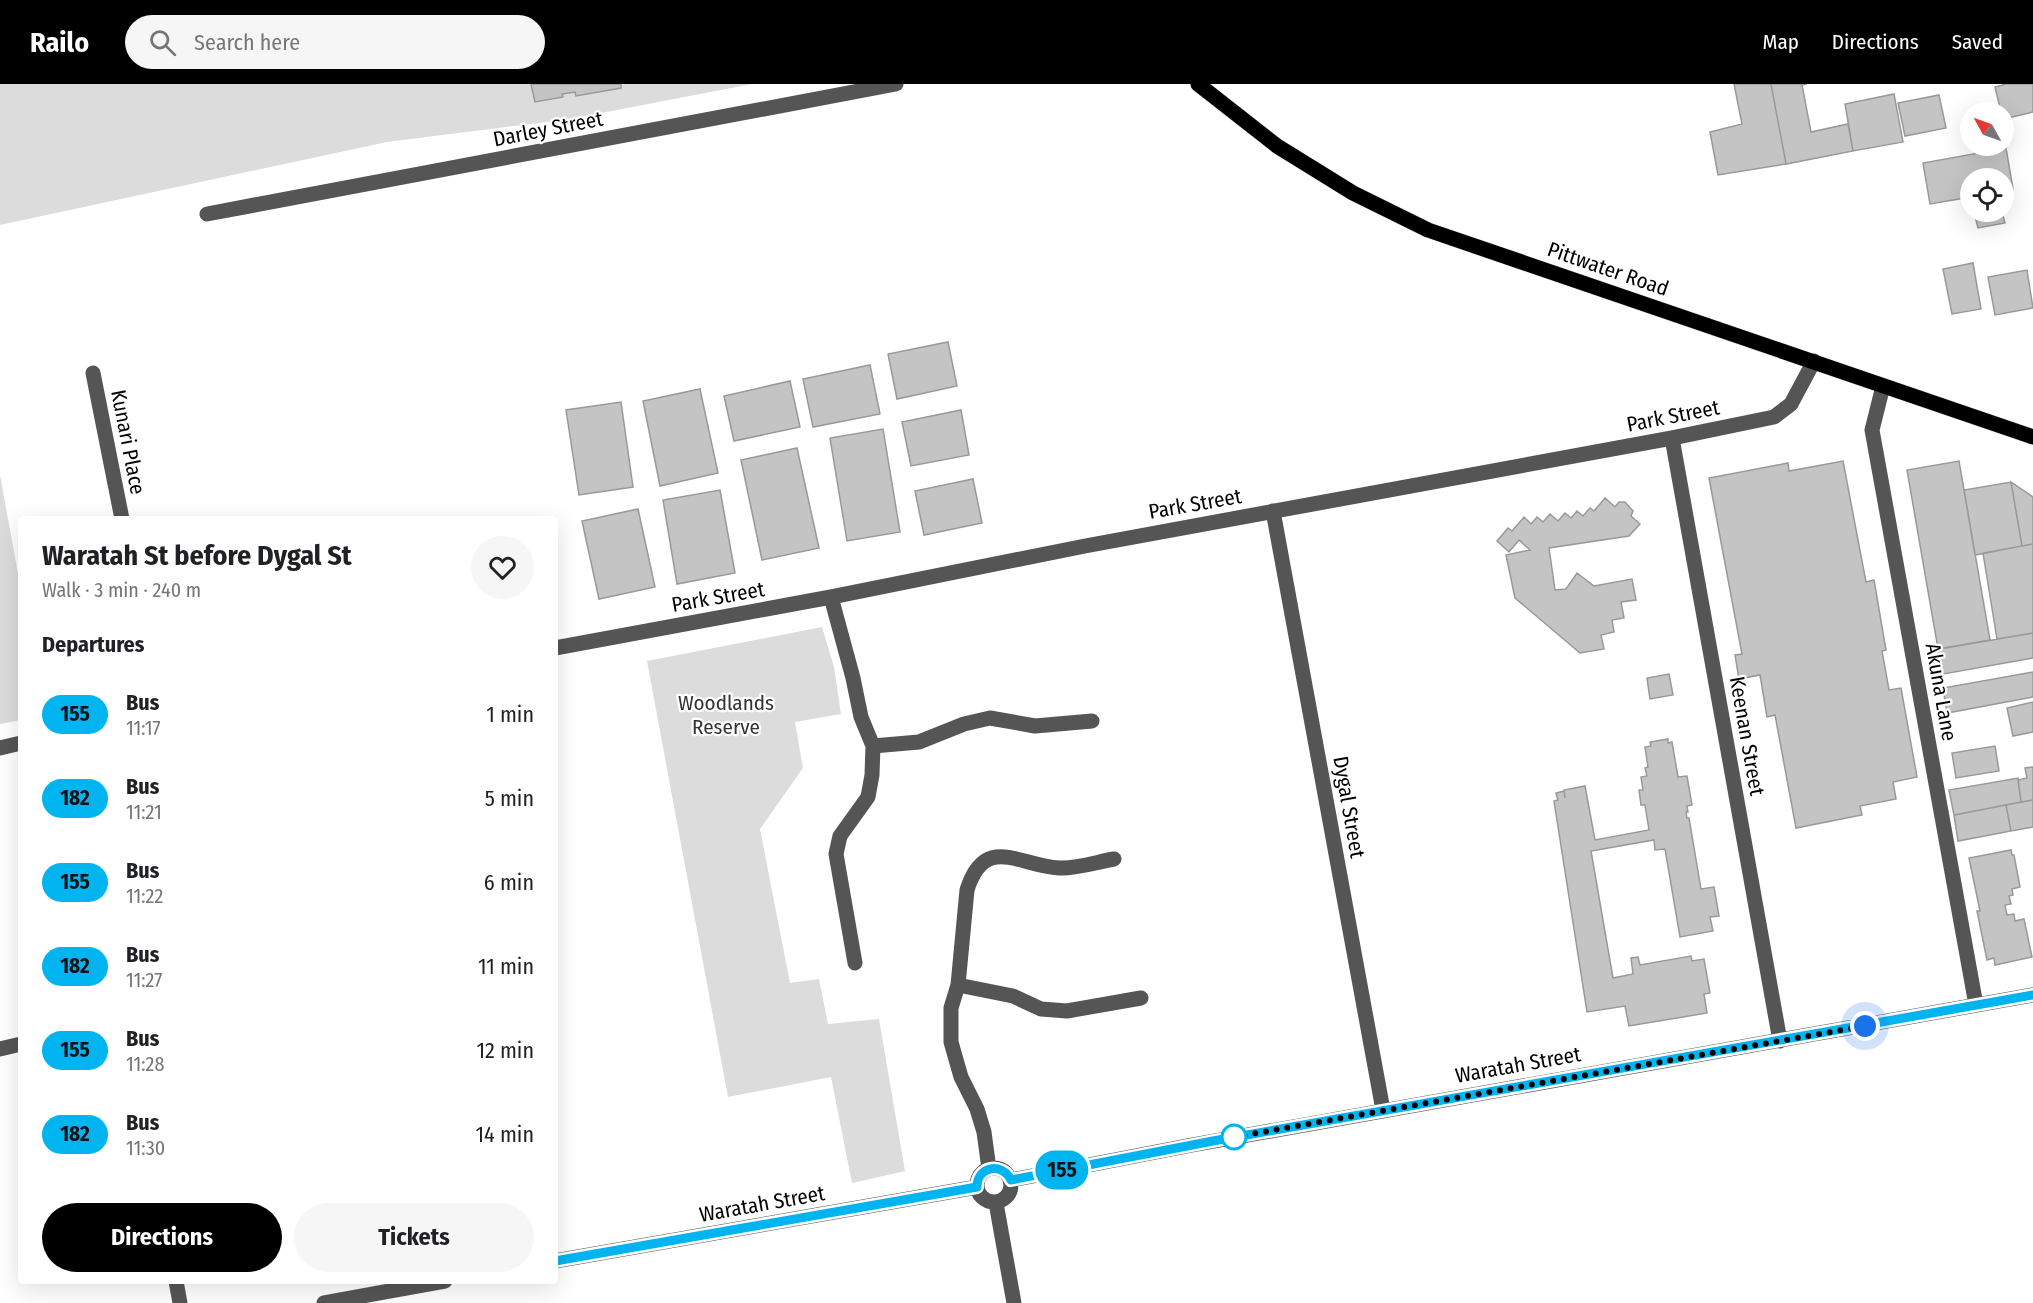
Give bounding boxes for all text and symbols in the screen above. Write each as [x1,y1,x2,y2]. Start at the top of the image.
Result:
search box [125,15,545,69]
text: Railo [30,26,89,59]
icon: search [146,26,179,59]
text: Search here [194,29,300,56]
text: Map [1762,29,1799,55]
text: Directions [1832,29,1919,55]
text: Saved [1952,29,2003,55]
north arrow [1960,102,2014,156]
map controls [1960,102,2014,222]
street label: Darley Street [491,106,605,152]
button: locate [1960,168,2014,222]
street label: Pittwater Road [1544,236,1672,302]
street label: Kunari Place [105,387,151,497]
street label: Park Street [1624,394,1722,438]
street label: Park Street [1147,483,1244,525]
button: heart [471,536,534,599]
text: Waratah St before Dygal St [42,539,352,572]
street label: Park Street [670,576,767,618]
text: Walk · 3 min · 240 m [42,578,201,602]
text: Departures [42,631,144,658]
street label: Akuna Lane [1920,641,1962,743]
street label: Keenan Street [1724,674,1770,798]
text: Bus [126,689,159,716]
park label: Woodlands Reserve [678,690,774,740]
text: 155 [60,701,90,727]
text: 1 min [486,701,534,728]
text: 11:17 [126,716,161,740]
street label: Dygal Street [1327,754,1371,860]
text: Bus [126,773,159,800]
text: 182 [60,785,90,811]
text: 5 min [485,785,534,812]
text: 11:21 [126,800,162,824]
text: Bus [126,857,159,884]
text: 155 [60,869,90,895]
text: 6 min [484,869,534,896]
text: 11:22 [126,884,163,908]
text: Bus [126,941,159,968]
text: 182 [60,953,90,979]
text: 11 min [478,953,534,980]
text: 11:27 [126,968,162,992]
your location [1850,1011,1880,1041]
text: Bus [126,1025,159,1052]
text: 155 [60,1037,90,1063]
text: 12 min [476,1037,534,1064]
street label: Waratah Street [1453,1041,1583,1089]
text: 11:28 [126,1052,164,1076]
text: Bus [126,1109,159,1136]
text: 182 [60,1121,90,1147]
text: 14 min [476,1121,534,1148]
unlabelled marker [1221,1124,1247,1150]
text: 11:30 [126,1136,165,1160]
line badge: 155 [1028,1150,1096,1190]
text: 155 [1047,1157,1077,1183]
street label: Waratah Street [697,1180,827,1228]
button: Directions [42,1203,282,1272]
button: Tickets [294,1203,534,1272]

